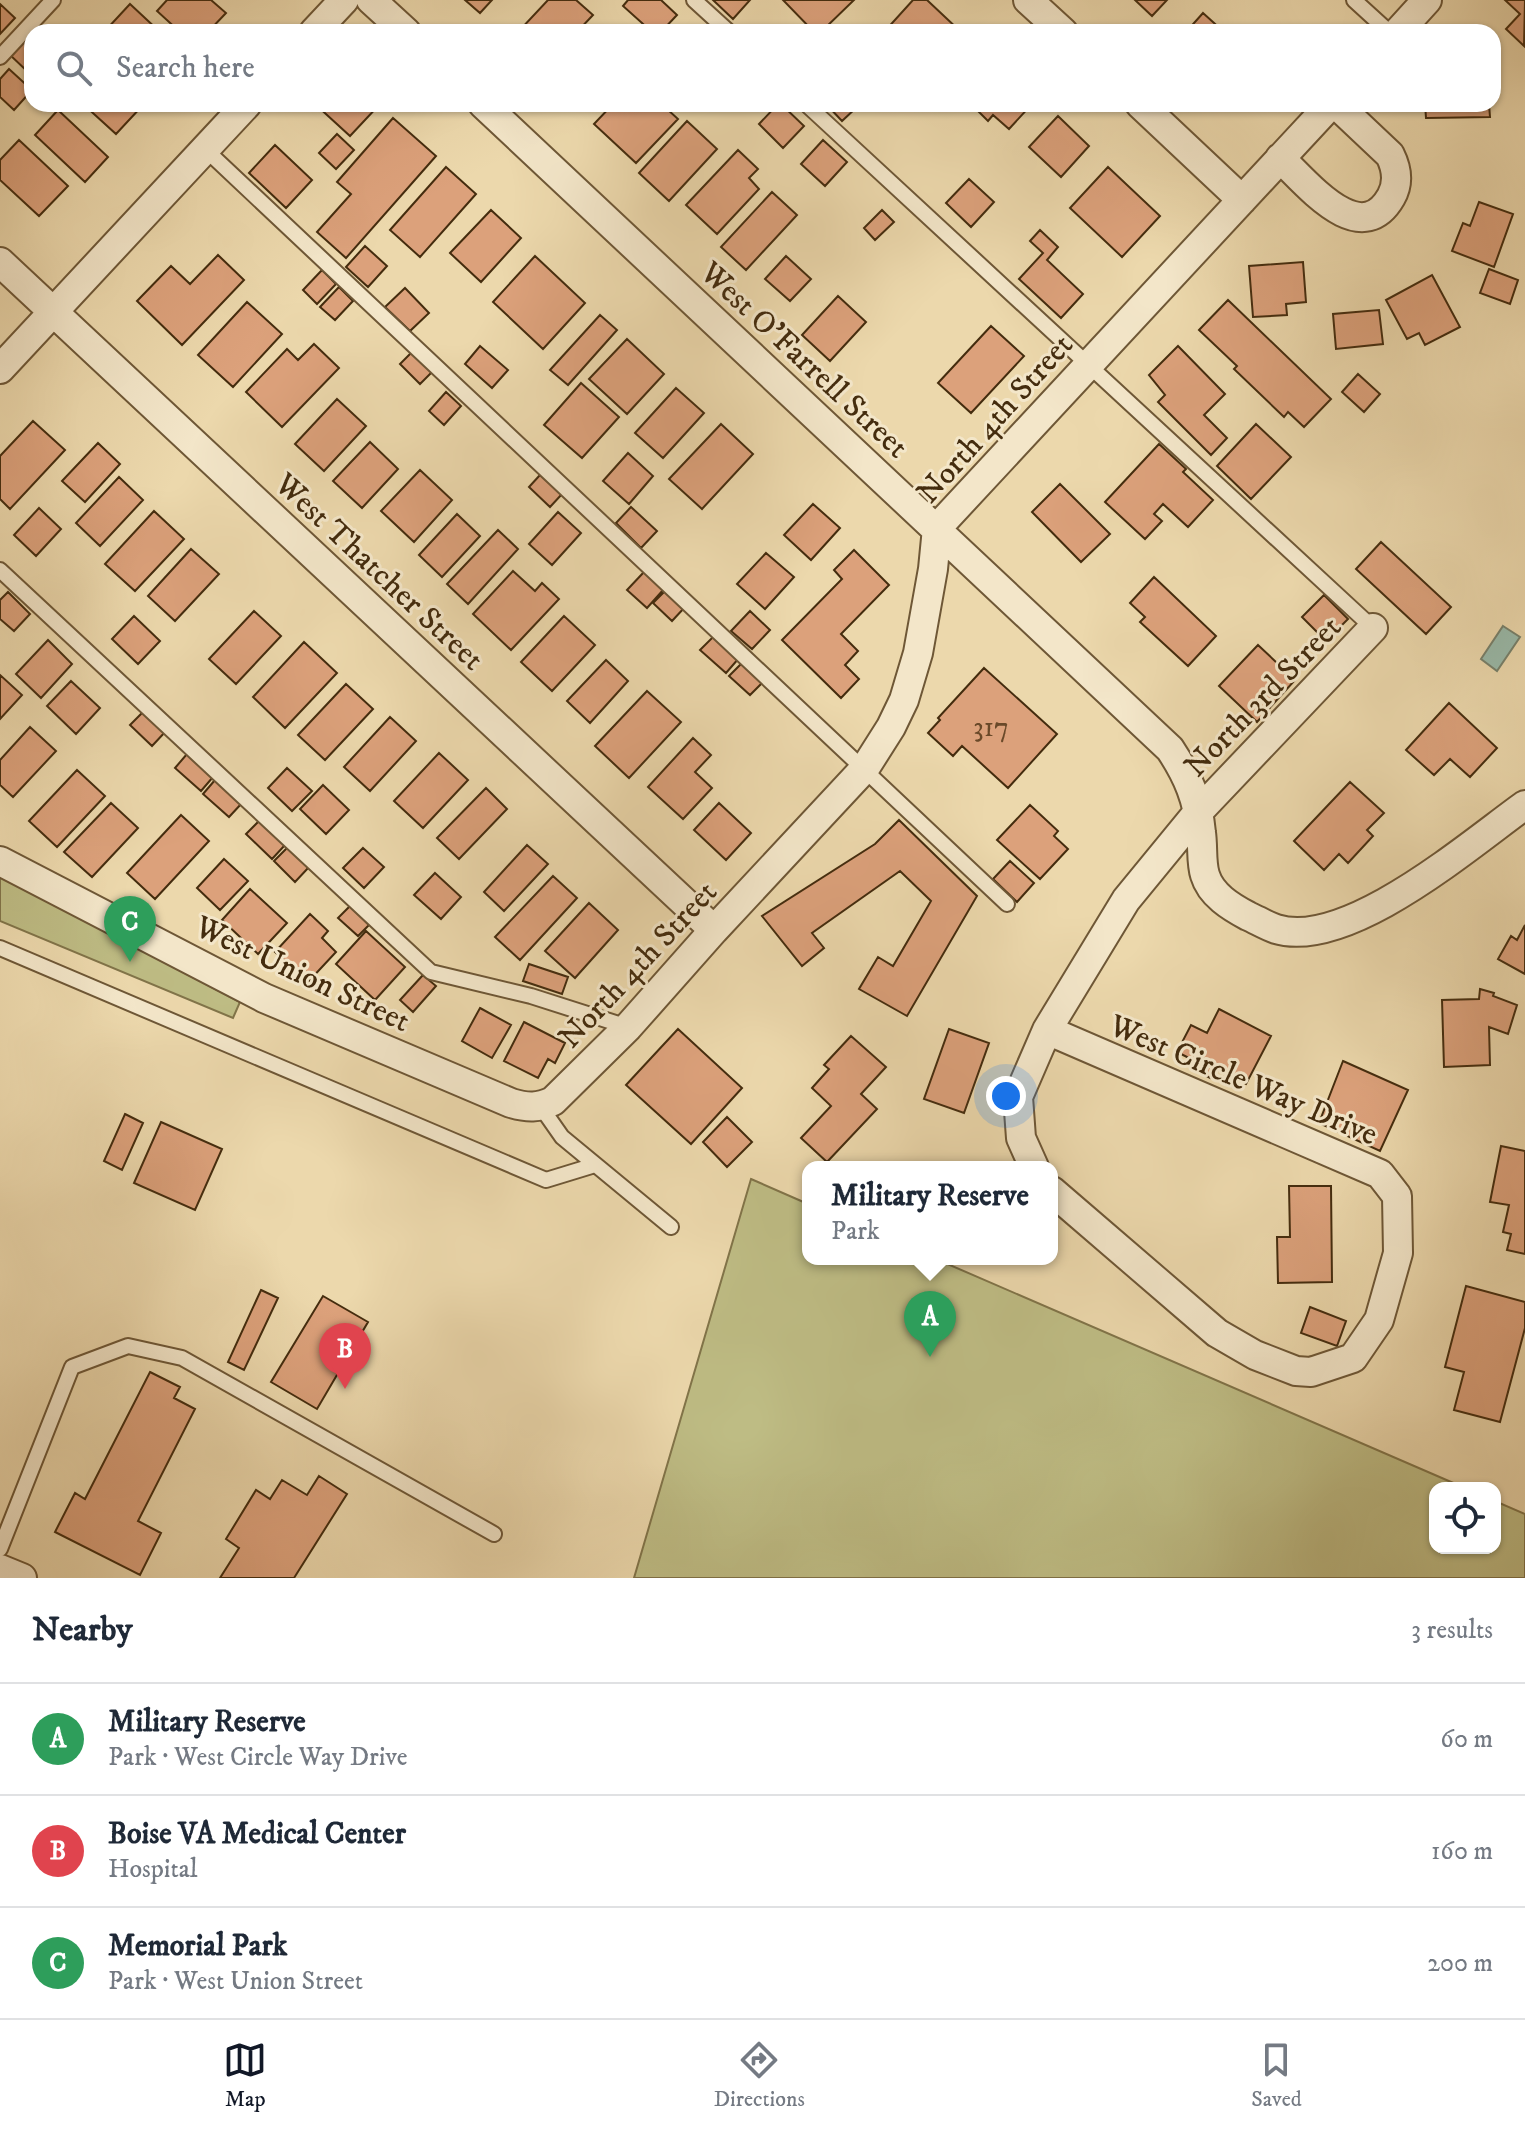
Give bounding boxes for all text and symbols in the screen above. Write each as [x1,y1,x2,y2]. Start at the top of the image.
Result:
search box [24,24,1501,112]
icon: search [52,46,96,90]
text: Search here [116,50,255,87]
street label: West O'Farrell Street [690,253,916,467]
street label: North 4th Street [909,326,1082,513]
street label: West Thatcher Street [265,464,492,680]
street label: North 3rd Street [1176,608,1350,786]
house number: 317 [973,710,1009,745]
street label: North 4th Street [551,873,726,1058]
pin: C [104,896,156,962]
street label: West Union Street [187,907,416,1042]
street label: West Circle Way Drive [1102,1006,1383,1155]
your location [986,1076,1026,1116]
popup [802,1161,1058,1265]
text: Military Reserve [831,1178,1029,1215]
text: Park [831,1215,880,1248]
pin: A [904,1291,956,1357]
pin: B [319,1323,371,1389]
map controls [1429,1482,1501,1554]
button: locate [1429,1482,1501,1554]
text: Nearby [32,1609,133,1651]
text: 3 results [1411,1614,1493,1647]
text: Military Reserve [108,1704,306,1741]
text: A [50,1723,66,1756]
text: 60 m [1440,1723,1493,1756]
text: Park · West Circle Way Drive [108,1741,408,1774]
text: Boise VA Medical Center [108,1816,406,1853]
text: B [50,1835,66,1868]
text: 160 m [1431,1835,1493,1868]
text: Hospital [108,1853,198,1886]
text: Memorial Park [108,1928,287,1965]
text: C [49,1947,67,1980]
text: 200 m [1427,1947,1493,1980]
text: Park · West Union Street [108,1965,363,1998]
tab: Map [223,2038,267,2113]
tab: Directions [714,2038,805,2113]
tab: Saved [1251,2038,1302,2113]

